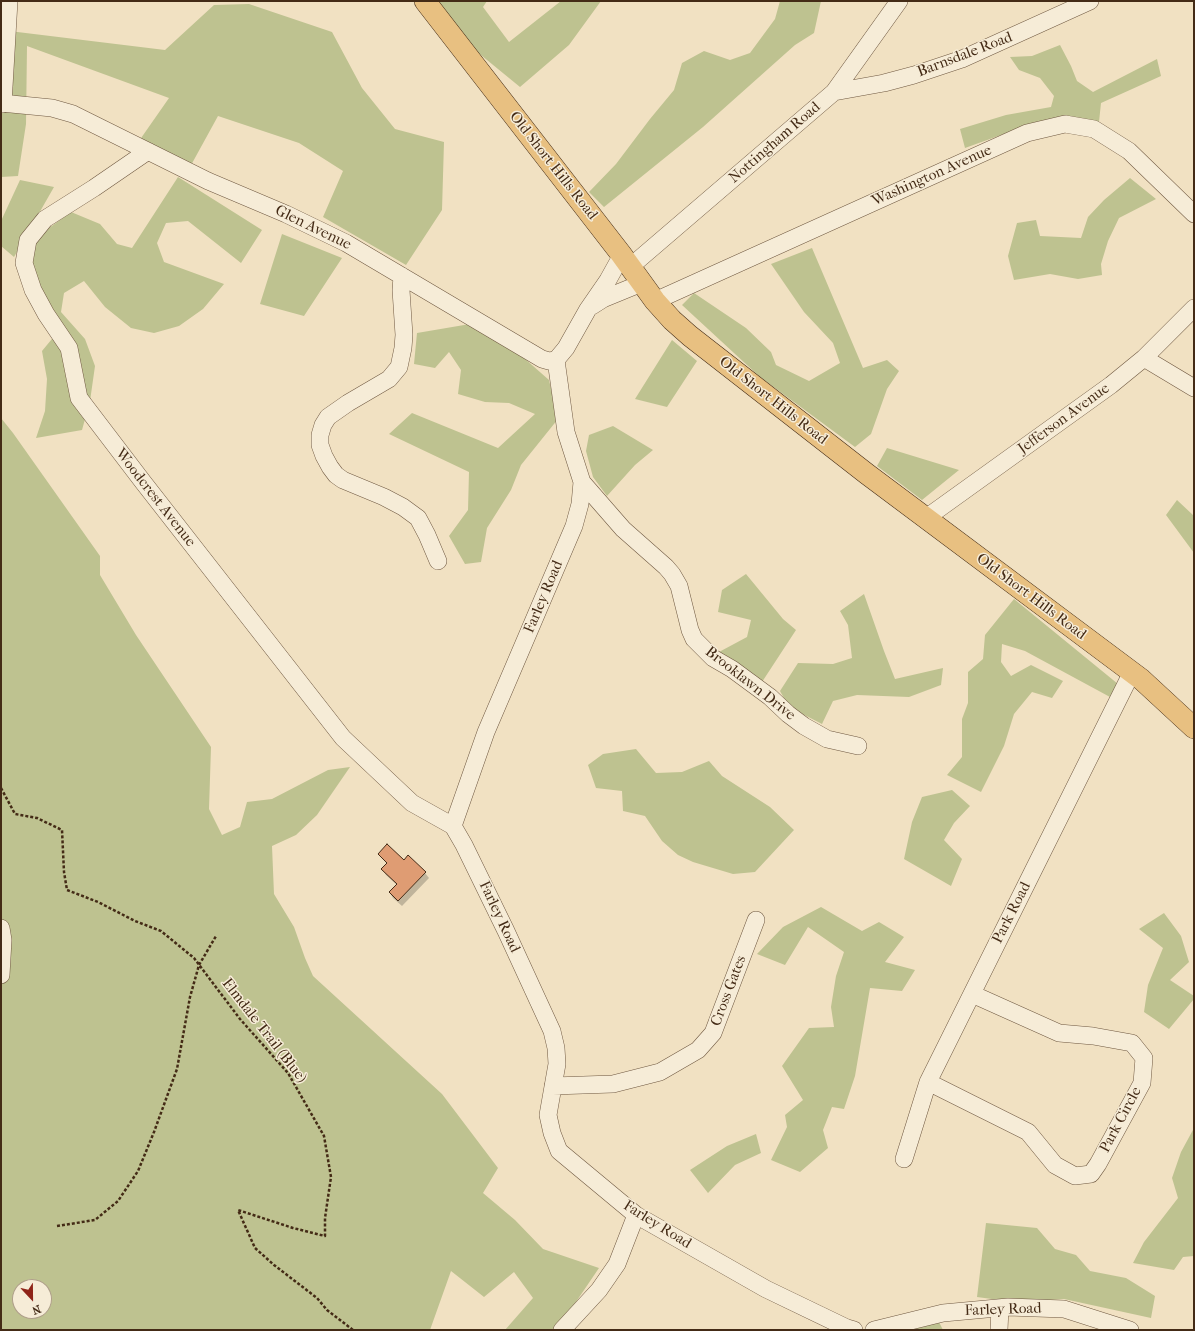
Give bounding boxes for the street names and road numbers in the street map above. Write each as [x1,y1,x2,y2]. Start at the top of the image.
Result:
street label: Barnsdale Road [915,29,1015,81]
street label: Nottingham Road [726,99,824,187]
street label: Old Short Hills Road [505,108,601,224]
street label: Washington Avenue [869,142,995,210]
street label: Glen Avenue [272,202,354,254]
street label: Old Short Hills Road [715,353,831,449]
street label: Jefferson Avenue [1015,380,1113,458]
street label: Woodcrest Avenue [111,445,199,551]
street label: Old Short Hills Road [973,550,1089,644]
street label: Farley Road [521,558,567,636]
street label: Brooklawn Drive [701,643,799,725]
street label: Farley Road [475,878,523,956]
street label: Park Road [989,879,1035,947]
street label: Cross Gates [707,953,751,1029]
street label: Elmdale Trail (Blue) [218,975,310,1087]
street label: Park Circle [1096,1084,1146,1156]
street label: Farley Road [620,1197,694,1253]
street label: Farley Road [964,1300,1042,1320]

